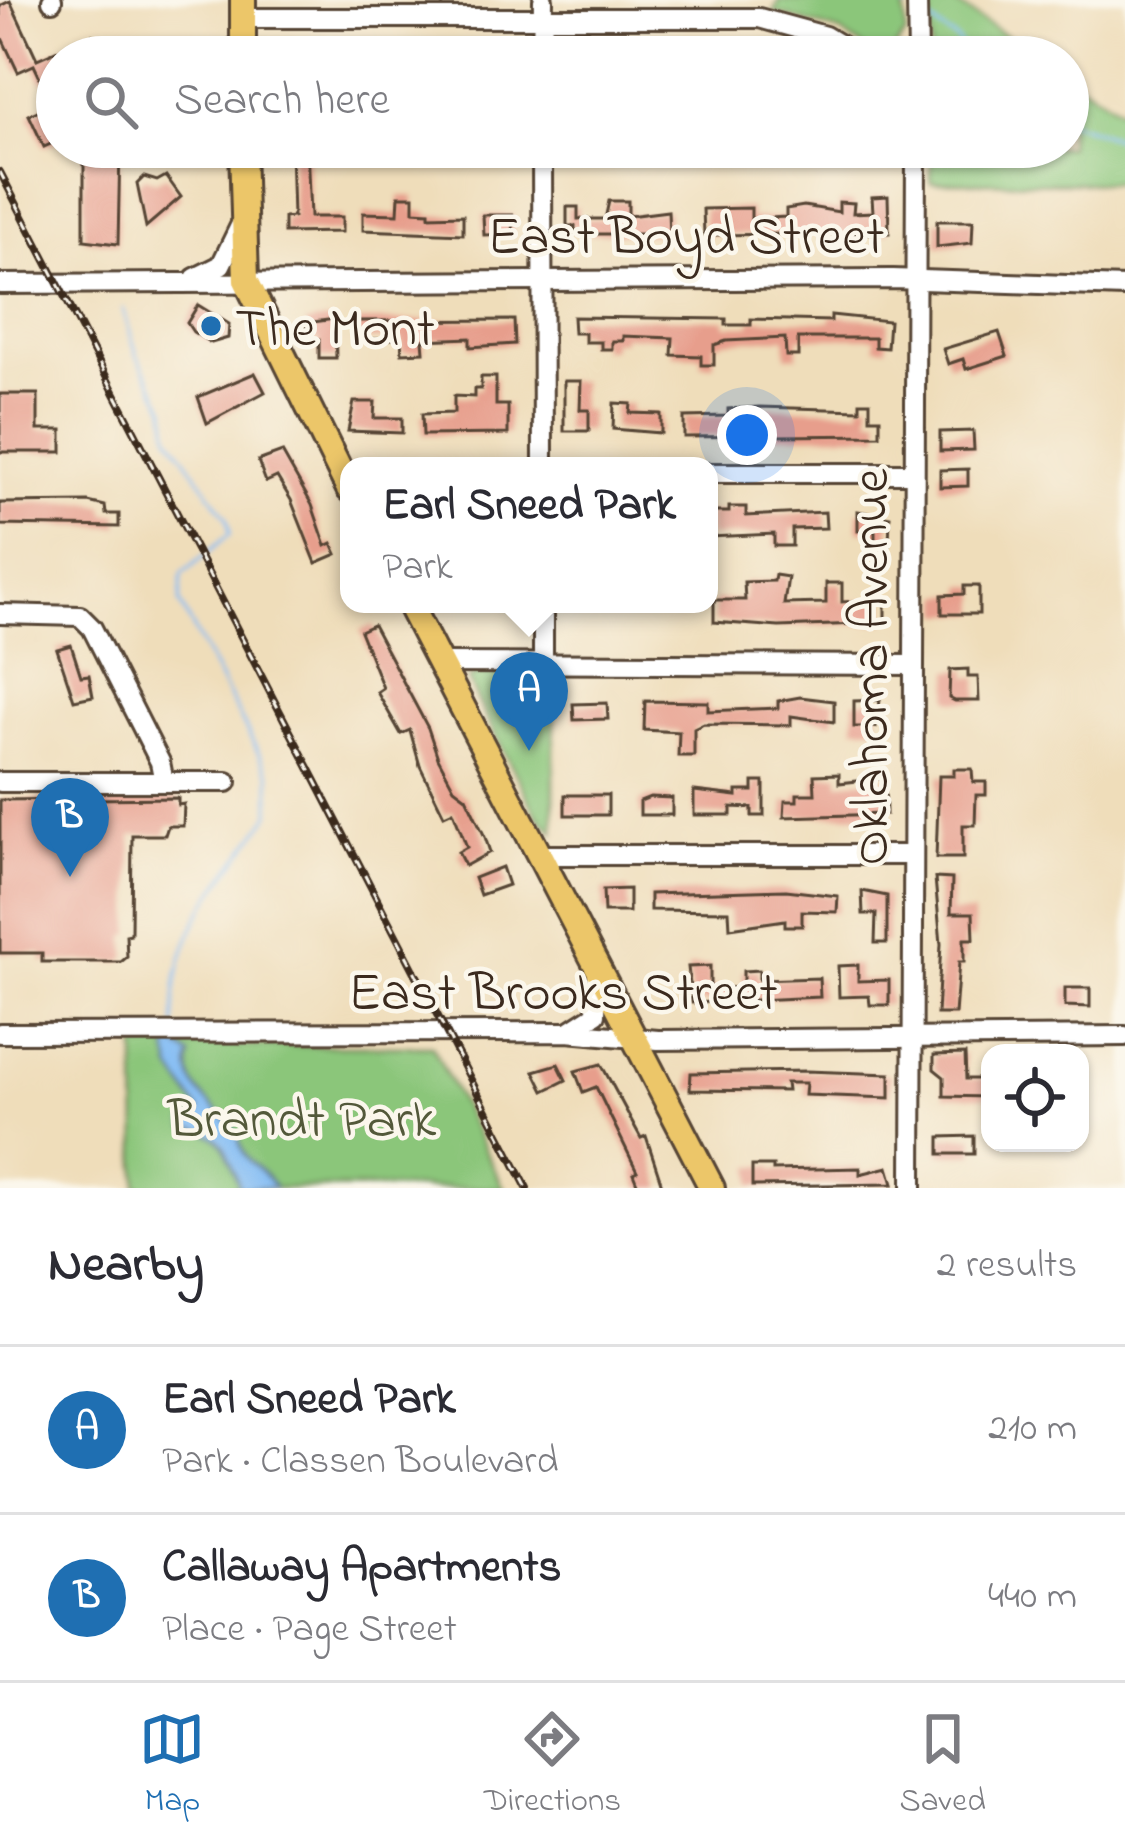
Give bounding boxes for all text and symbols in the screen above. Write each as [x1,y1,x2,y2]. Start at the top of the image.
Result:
search box [36,36,1089,168]
icon: search [78,69,144,135]
text: Search here [174,69,390,135]
street label: East Boyd Street [487,201,885,279]
place label: The Mont [235,293,435,371]
marker: The Mont [198,313,224,339]
your location [717,405,777,465]
popup [340,457,718,613]
street label: Oklahoma Avenue [835,468,913,866]
text: Earl Sneed Park [382,474,676,540]
text: Park [382,540,453,597]
pin: A [490,652,568,751]
pin: B [31,778,109,877]
street label: East Brooks Street [348,957,778,1035]
map controls [981,1044,1089,1152]
button: locate [981,1044,1089,1152]
park label: Brandt Park [166,1084,437,1162]
text: Nearby [48,1229,204,1304]
text: 2 results [937,1238,1077,1295]
text: Earl Sneed Park [162,1368,456,1434]
text: A [75,1401,99,1458]
text: 210 m [988,1401,1077,1458]
text: Park · Classen Boulevard [162,1434,558,1491]
text: Callaway Apartments [162,1536,561,1602]
text: B [74,1569,100,1626]
text: 440 m [988,1569,1077,1626]
text: Place · Page Street [162,1602,457,1659]
tab: Map [139,1706,205,1826]
tab: Directions [484,1706,621,1826]
tab: Saved [900,1706,986,1826]

